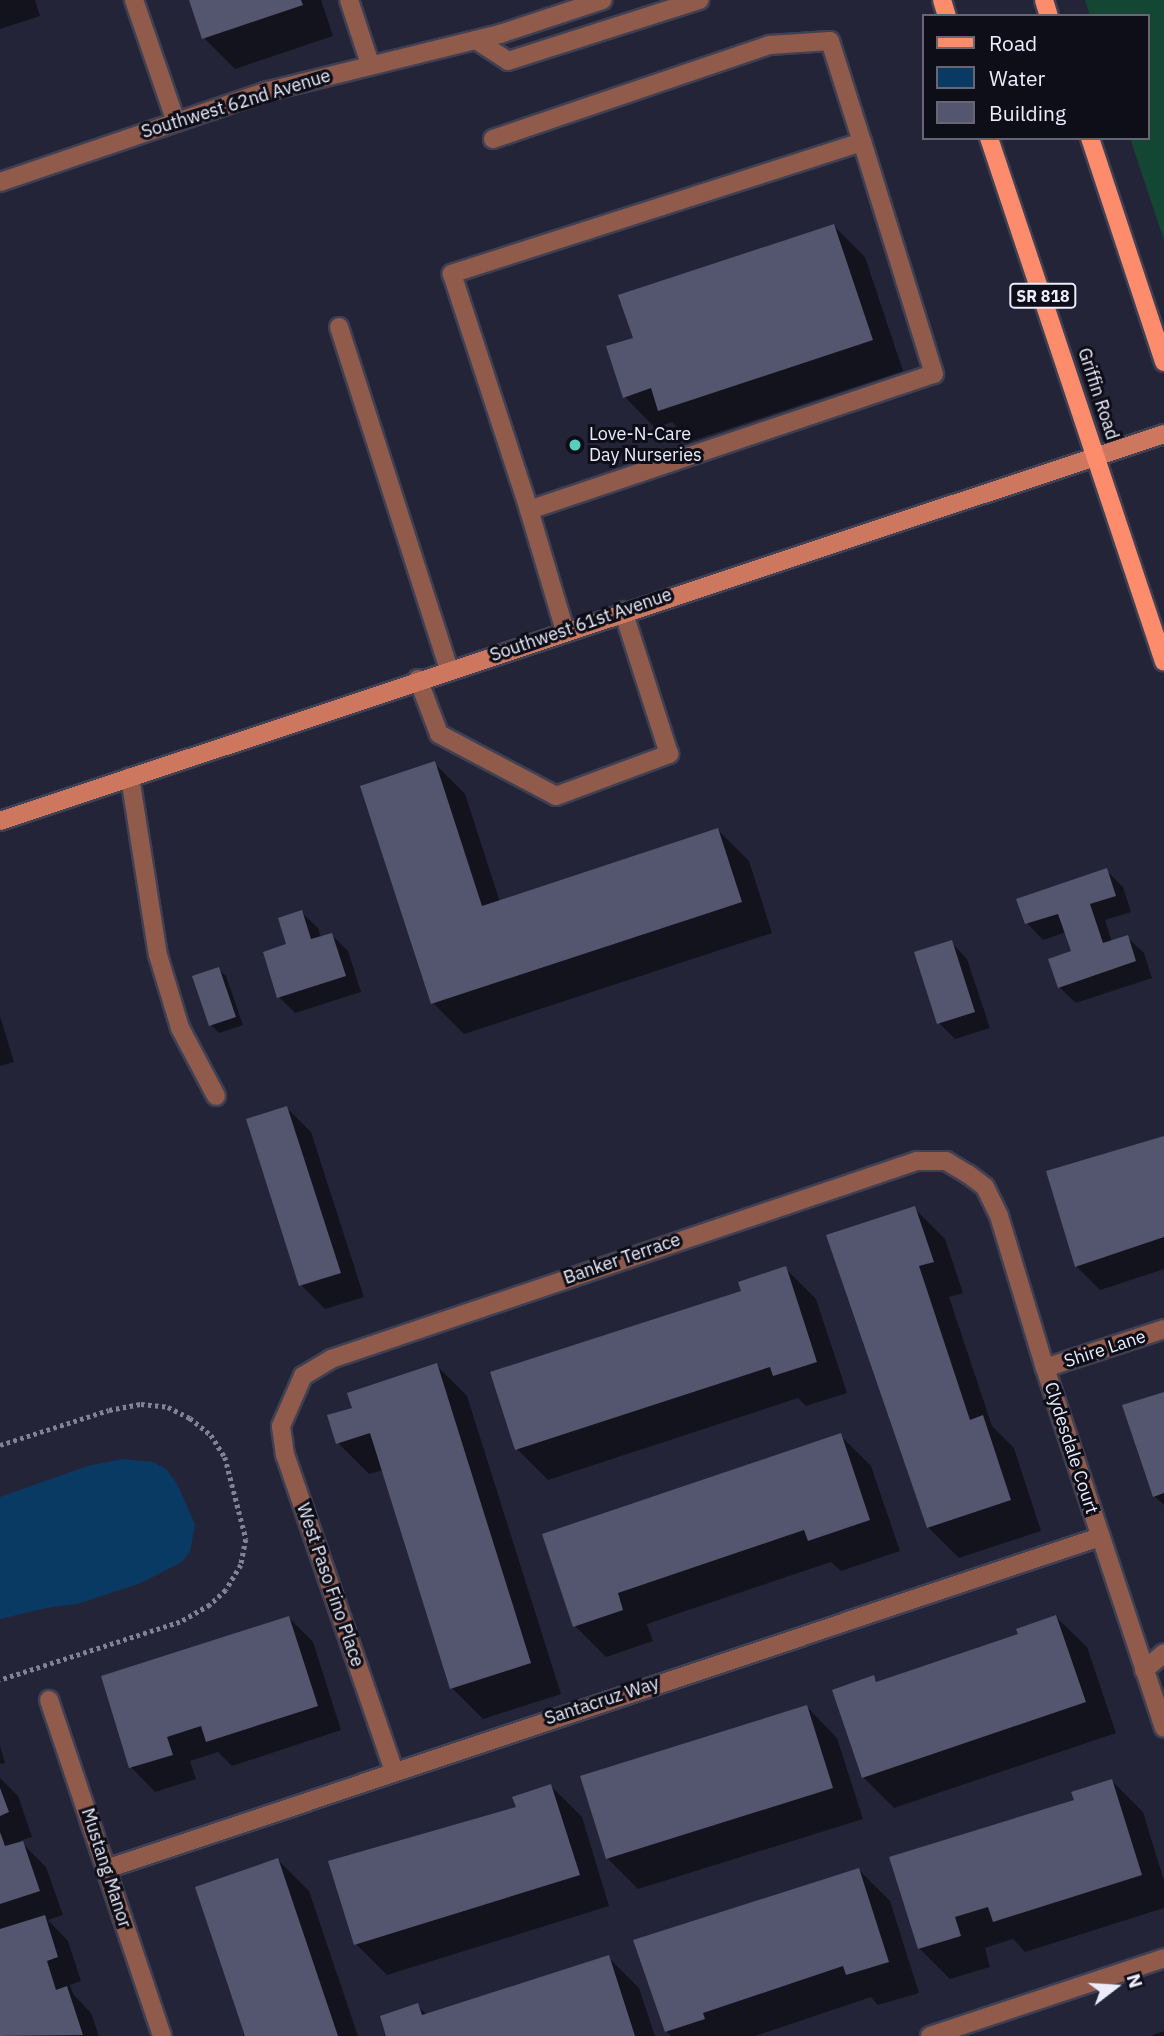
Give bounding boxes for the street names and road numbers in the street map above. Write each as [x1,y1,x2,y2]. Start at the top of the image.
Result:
street label: Southwest 62nd Avenue [139,65,333,143]
road number: SR 818 [1008,284,1078,308]
street label: Griffin Road [1073,345,1123,443]
street label: Southwest 61st Avenue [487,584,675,666]
street label: Banker Terrace [561,1229,683,1289]
street label: Shire Lane [1061,1326,1149,1372]
street label: Clydesdale Court [1039,1379,1103,1517]
street label: West Paso Fino Place [292,1500,368,1670]
street label: Santacruz Way [542,1672,662,1730]
street label: Mustang Manor [76,1805,136,1931]

